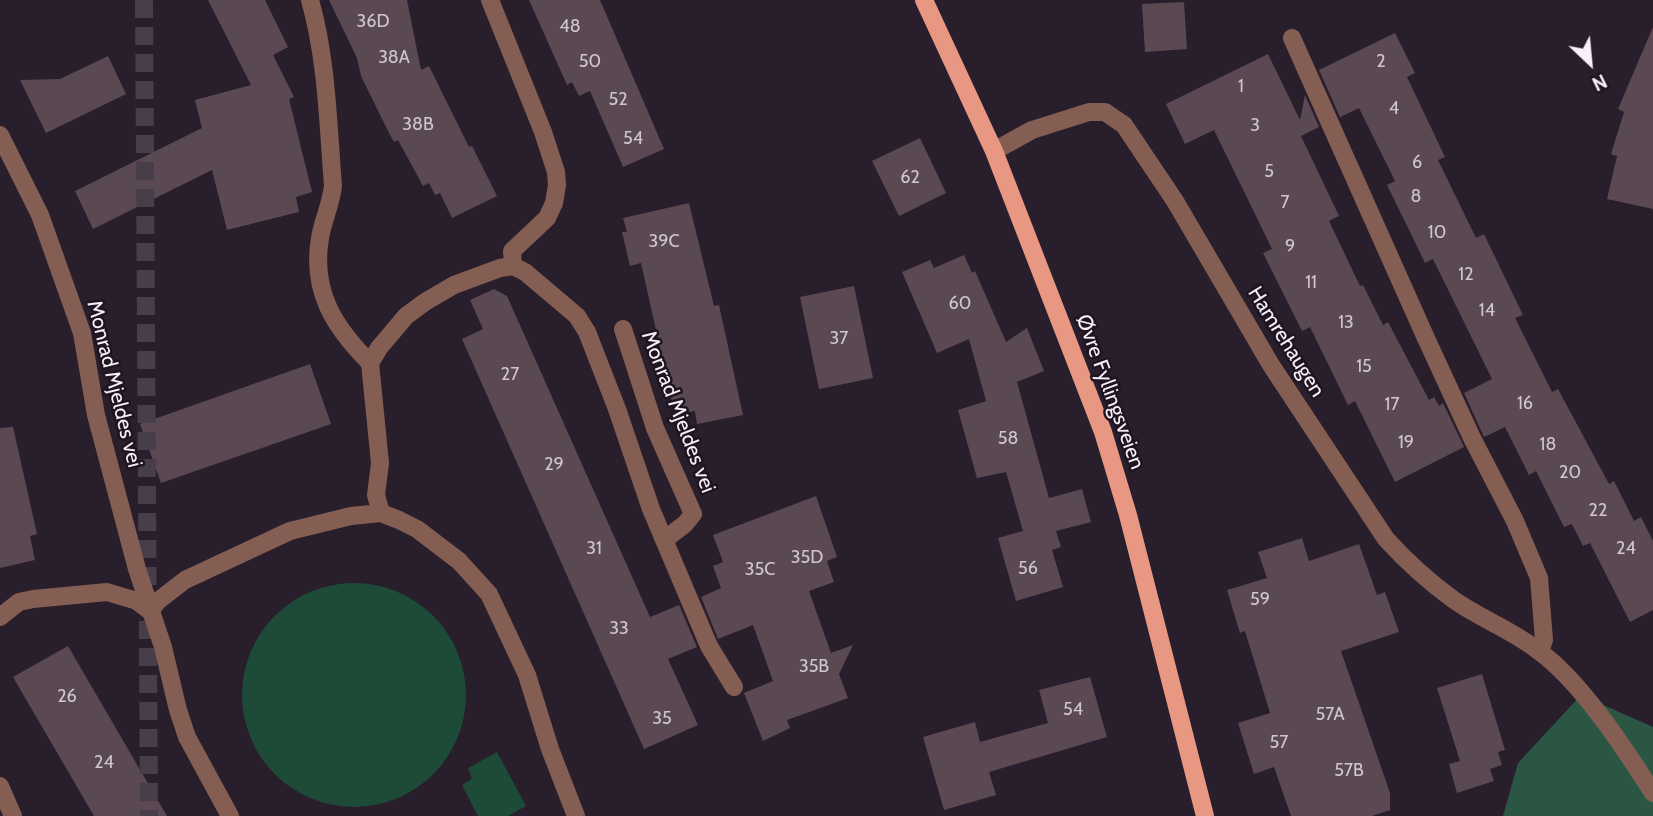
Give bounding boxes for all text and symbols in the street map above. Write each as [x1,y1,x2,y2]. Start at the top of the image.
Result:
house number: 36D [356,11,390,33]
house number: 48 [559,16,581,38]
north arrow [1555,28,1625,98]
house number: 38A [378,47,410,69]
house number: 50 [579,51,601,73]
house number: 2 [1376,51,1386,73]
text: N [1588,69,1611,96]
house number: 1 [1238,76,1244,98]
house number: 52 [608,89,628,111]
house number: 4 [1389,98,1399,120]
house number: 38B [402,114,434,136]
house number: 3 [1250,115,1260,137]
house number: 54 [623,128,643,150]
house number: 6 [1412,152,1422,174]
house number: 5 [1264,161,1274,183]
house number: 62 [900,167,920,189]
house number: 8 [1411,186,1421,208]
house number: 7 [1280,192,1290,214]
house number: 10 [1428,222,1446,244]
house number: 39C [648,231,680,253]
house number: 9 [1285,236,1295,258]
house number: 12 [1458,264,1474,286]
house number: 11 [1305,272,1317,294]
street label: Hamrehaugen [1242,282,1330,402]
house number: 60 [949,293,971,315]
street label: Monrad Mjeldes vei [81,298,147,470]
house number: 14 [1479,300,1495,322]
street label: Øvre Fyllingsveien [1070,311,1150,473]
house number: 13 [1338,312,1354,334]
street label: Monrad Mjeldes vei [636,328,720,496]
house number: 37 [830,328,848,350]
house number: 15 [1356,356,1372,378]
house number: 27 [501,364,519,386]
house number: 16 [1517,393,1533,415]
house number: 17 [1385,394,1399,416]
house number: 58 [998,428,1018,450]
house number: 19 [1398,432,1414,454]
house number: 18 [1540,434,1556,456]
house number: 29 [544,454,564,476]
house number: 20 [1559,462,1581,484]
house number: 22 [1589,500,1607,522]
house number: 31 [586,538,602,560]
house number: 24 [1616,538,1636,560]
house number: 35D [791,547,823,569]
house number: 56 [1018,558,1038,580]
house number: 35C [745,559,775,581]
house number: 59 [1250,589,1270,611]
house number: 33 [609,618,629,640]
house number: 35B [799,656,829,678]
house number: 26 [57,686,77,708]
house number: 54 [1063,699,1083,721]
house number: 57A [1315,704,1345,726]
house number: 35 [652,708,672,730]
house number: 57 [1270,732,1288,754]
house number: 24 [94,752,114,774]
house number: 57B [1334,760,1364,782]

